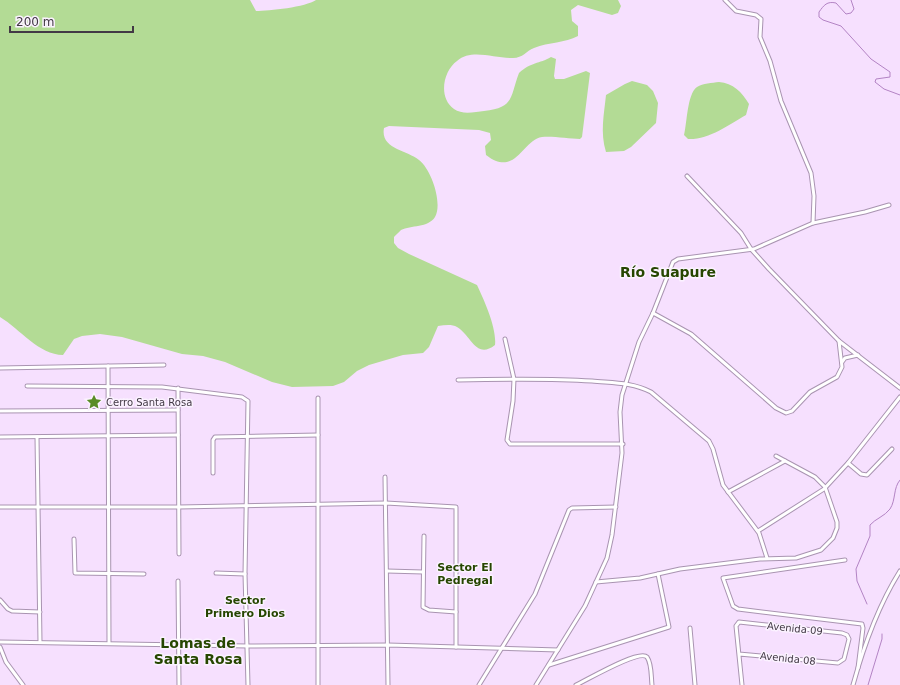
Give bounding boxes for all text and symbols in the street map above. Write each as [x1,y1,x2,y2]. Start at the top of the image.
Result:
scale bar [10,8,133,34]
text: 200 m [16,15,54,29]
district label: Río Suapure [620,264,716,280]
place icon: Cerro Santa Rosa [85,393,103,411]
place label: Cerro Santa Rosa [106,397,192,408]
district label: Sector El Pedregal [437,561,493,587]
district label: Sector Primero Dios [205,594,285,620]
street label: Avenida 09 [767,620,823,637]
district label: Lomas de Santa Rosa [154,635,242,667]
street label: Avenida 08 [760,650,816,667]

